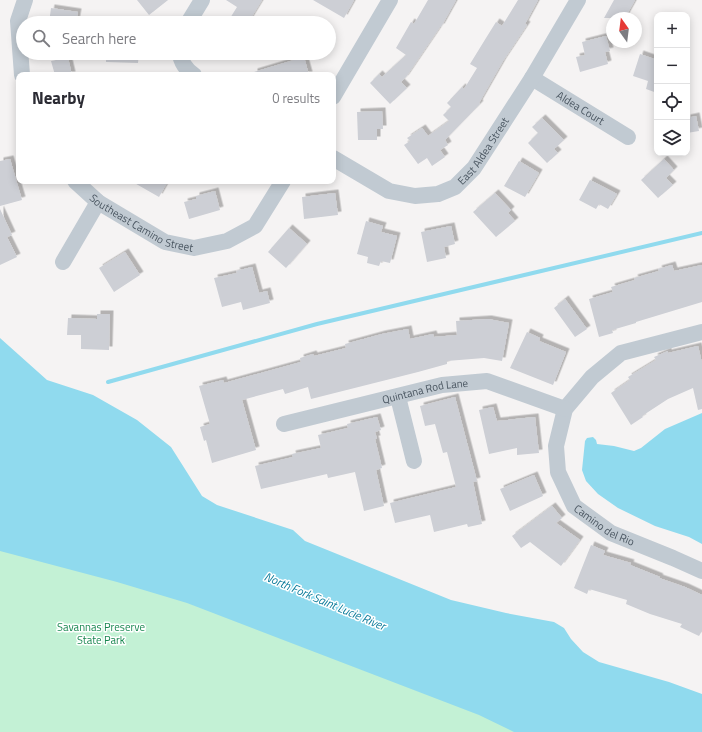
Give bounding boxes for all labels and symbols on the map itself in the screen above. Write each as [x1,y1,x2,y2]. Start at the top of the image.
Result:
north arrow [606,12,642,48]
street label: Aldea Court [554,87,608,129]
street label: East Aldea Street [454,114,513,188]
street label: Southeast Camino Street [86,190,195,256]
street label: Quintana Rod Lane [380,375,469,408]
street label: Camino del Rio [571,501,637,550]
water label: North Fork Saint Lucie River [261,567,391,636]
park label: Savannas Preserve State Park [57,619,145,648]

